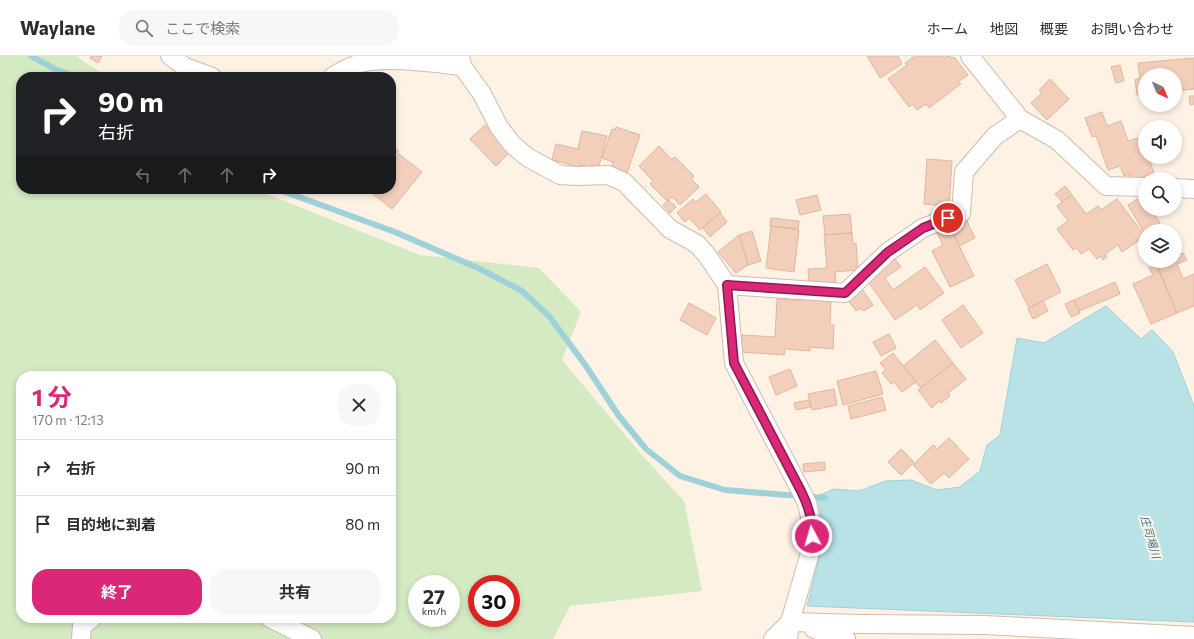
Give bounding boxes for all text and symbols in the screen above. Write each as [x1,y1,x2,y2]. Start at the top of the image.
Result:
search box [119,10,399,46]
text: Waylane [20,16,95,39]
icon: search [133,17,155,39]
text: ここで検索 [165,19,240,37]
text: ホーム [926,20,968,37]
text: 地図 [990,20,1018,37]
text: 概要 [1040,20,1068,37]
text: お問い合わせ [1090,20,1174,37]
north arrow [1138,68,1182,112]
map controls [1138,68,1182,268]
text: 90 m [98,84,164,118]
icon: right [32,88,84,140]
button: sound [1138,120,1182,164]
text: 右折 [98,121,134,143]
icon: left [132,164,154,186]
icon: ahead [174,164,196,186]
icon: ahead [216,164,238,186]
icon: right [258,164,280,186]
button: search [1138,172,1182,216]
pin [931,201,965,235]
icon: arrive [937,207,959,229]
button: layers [1138,224,1182,268]
text: 1 分 [32,382,71,411]
button: close [338,384,380,426]
text: 170 m · 12:13 [32,412,104,428]
icon: right [32,457,54,479]
text: 右折 [66,459,96,477]
text: 90 m [345,459,380,477]
icon: arrive [32,513,54,535]
water label: 庄司場川 [1139,514,1164,561]
text: 目的地に到着 [66,515,156,533]
text: 80 m [345,515,380,533]
position arrow [791,515,833,557]
button: 終了 [32,569,202,615]
button: 共有 [210,569,380,615]
speed limit sign: 30 [468,575,520,627]
text: 27 [423,584,445,608]
text: km/h [422,605,446,617]

